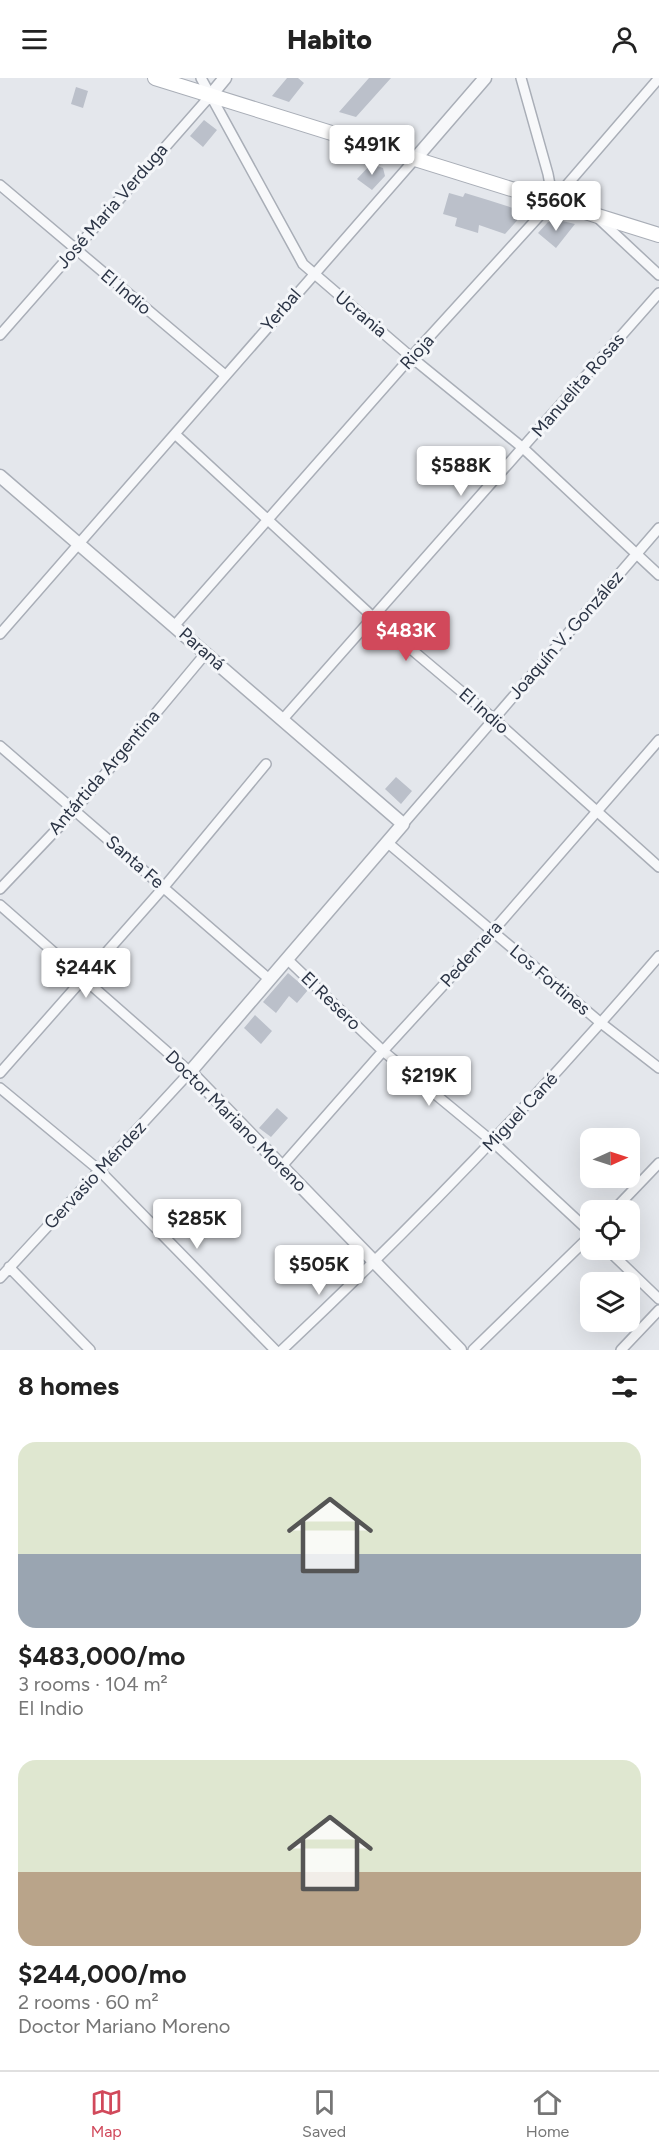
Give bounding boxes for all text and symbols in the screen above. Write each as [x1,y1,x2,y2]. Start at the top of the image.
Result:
icon: menu [18,23,51,56]
text: Habito [287,23,372,56]
icon: person [608,23,641,56]
pin: $491K [330,125,414,176]
text: $491K [343,132,401,156]
street label: José Maria Verduga [52,139,172,273]
pin: $560K [514,181,598,232]
text: $560K [526,188,586,212]
street label: El Indio [96,265,156,319]
street label: Yerbal [256,284,306,336]
street label: Ucrania [331,286,391,342]
street label: Manuelita Rosas [527,329,629,441]
street label: Rioja [395,330,439,374]
pin: $588K [419,446,503,497]
text: $588K [431,453,491,477]
street label: Joaquín V. González [504,566,628,704]
pin: $483K [364,611,448,662]
text: $483K [376,618,436,642]
street label: Paraná [174,623,230,675]
street label: El Indio [454,683,514,739]
street label: Antártida Argentina [44,705,164,839]
street label: Santa Fe [101,831,169,893]
street label: Pedernera [436,916,506,992]
street label: Los Fortines [505,940,595,1020]
pin: $244K [44,948,128,999]
text: $244K [55,955,117,979]
street label: El Resero [296,967,366,1035]
street label: Doctor Mariano Moreno [161,1046,311,1196]
pin: $219K [387,1056,471,1107]
text: $219K [401,1063,457,1087]
street label: Miguel Cané [478,1068,562,1156]
street label: Gervasio Méndez [39,1116,151,1234]
north arrow [580,1128,640,1188]
map controls [580,1128,640,1332]
pin: $285K [155,1199,239,1250]
button: locate [580,1200,640,1260]
text: $285K [167,1206,227,1230]
pin: $505K [277,1245,361,1296]
text: $505K [289,1252,349,1276]
button: layers [580,1272,640,1332]
text: 8 homes [18,1370,119,1402]
icon: filters [608,1370,641,1403]
icon: home [276,1481,384,1589]
text: $483,000/mo [18,1640,185,1672]
text: 3 rooms · 104 m² [18,1672,168,1696]
text: El Indio [18,1696,84,1720]
icon: home [276,1799,384,1907]
text: $244,000/mo [18,1958,187,1990]
text: 2 rooms · 60 m² [18,1990,159,2014]
text: Doctor Mariano Moreno [18,2014,230,2038]
tab: Map [90,2086,123,2141]
tab: Saved [302,2086,346,2141]
tab: Home [526,2086,569,2141]

